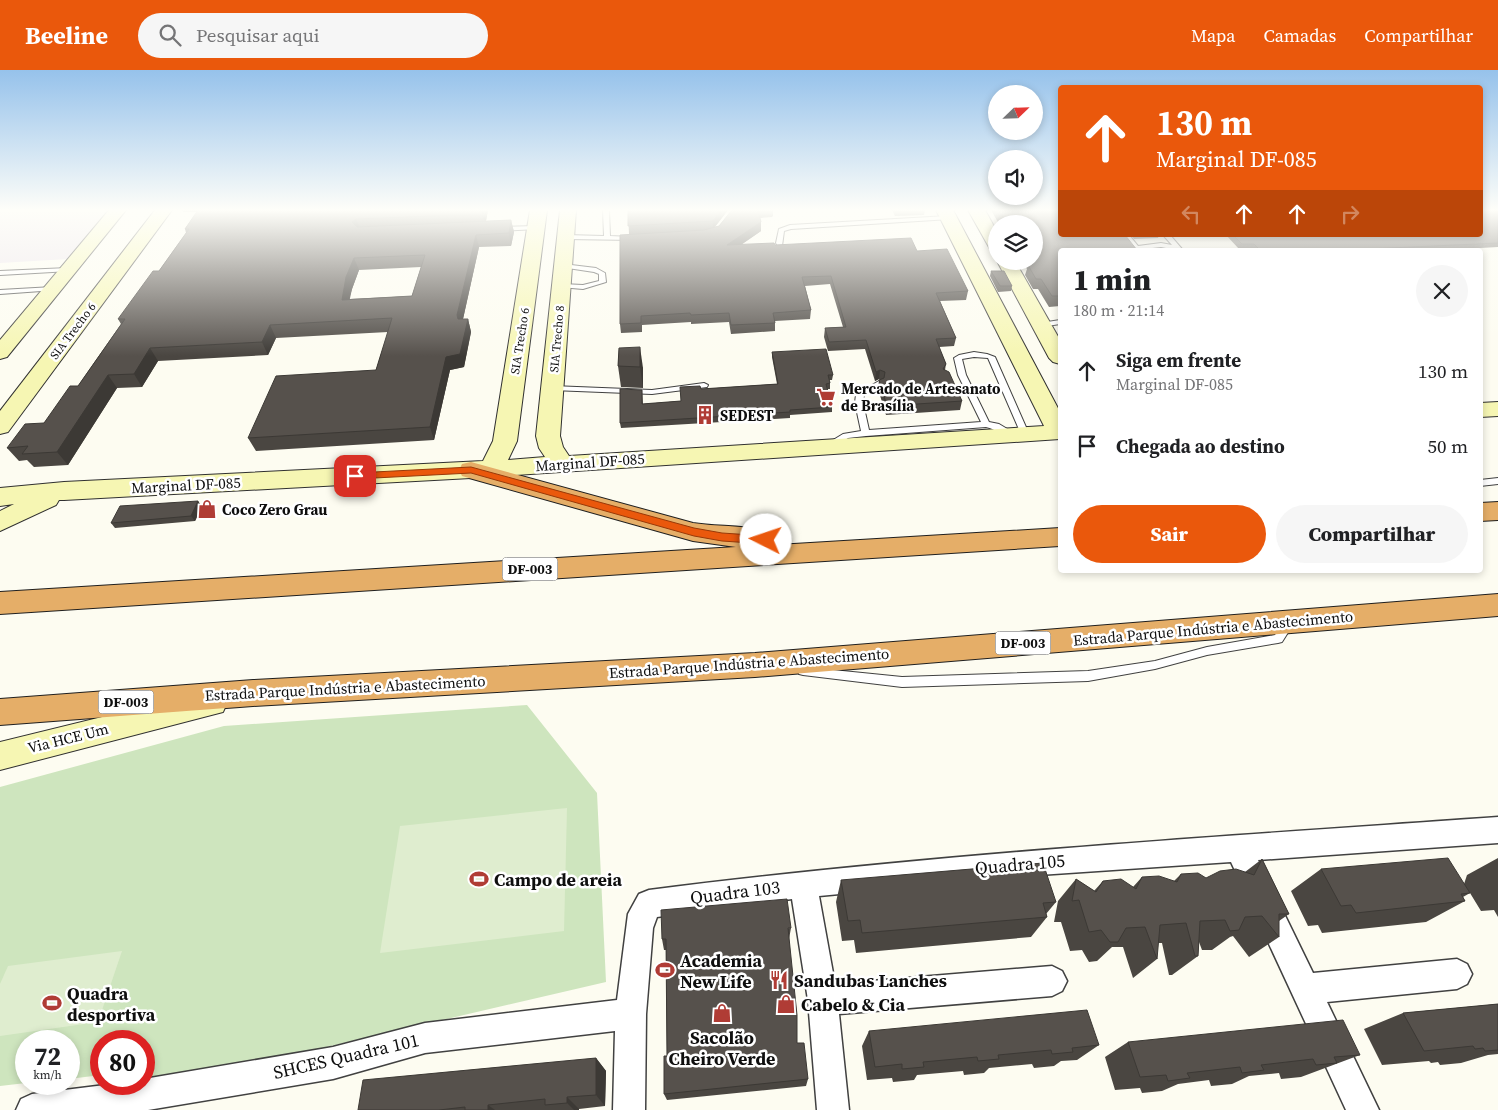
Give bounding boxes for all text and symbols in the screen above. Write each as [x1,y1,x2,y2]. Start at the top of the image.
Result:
search box [138,13,488,58]
text: Beeline [25,19,108,52]
icon: search [156,21,184,49]
text: Pesquisar aqui [196,22,319,48]
text: Mapa [1191,23,1235,48]
text: Camadas [1263,23,1336,48]
text: Compartilhar [1364,23,1473,48]
north arrow [988,85,1042,140]
map controls [988,85,1043,270]
text: 130 m [1156,99,1252,147]
icon: ahead [1073,105,1138,170]
text: Marginal DF-085 [1156,144,1317,174]
button: sound [988,150,1043,205]
icon: left [1177,200,1205,228]
icon: ahead [1230,200,1258,228]
icon: ahead [1283,200,1311,228]
icon: right [1336,200,1364,228]
button: layers [988,215,1043,270]
text: 1 min [1073,259,1151,300]
button: close [1416,265,1468,317]
street label: SIA Trecho 6 [46,299,100,363]
text: 180 m · 21:14 [1073,299,1164,321]
street label: SIA Trecho 8 [546,305,568,373]
street label: SIA Trecho 6 [507,307,533,375]
text: Siga em frente [1116,347,1241,373]
icon: ahead [1073,357,1101,385]
text: 130 m [1418,358,1468,384]
text: Marginal DF-085 [1116,373,1233,395]
place label: Mercado de Artesanato de Brasília [841,378,1001,416]
supermarket icon: Mercado de Artesanato de Brasília [815,386,837,408]
building icon: SEDEST [694,404,716,426]
place label: SEDEST [720,405,774,426]
icon: arrive [1073,432,1101,460]
text: Chegada ao destino [1116,433,1285,459]
text: 50 m [1427,433,1468,459]
street label: Marginal DF-085 [535,448,645,476]
pin [334,455,376,497]
icon: arrive [341,462,369,490]
street label: Marginal DF-085 [131,472,241,498]
shop icon: Coco Zero Grau [196,498,218,520]
place label: Coco Zero Grau [222,499,327,520]
button: Sair [1073,505,1266,563]
button: Compartilhar [1276,505,1468,563]
position arrow [739,513,791,565]
road number: DF-003 [502,558,558,580]
street label: Estrada Parque Indústria e Abastecimento [1072,605,1354,651]
road number: DF-003 [996,632,1050,654]
street label: Estrada Parque Indústria e Abastecimento [608,643,890,683]
street label: Estrada Parque Indústria e Abastecimento [204,670,486,706]
road number: DF-003 [98,690,154,714]
street label: Via HCE Um [25,718,111,758]
street label: Quadra 105 [974,848,1066,880]
place label: Campo de areia [494,867,623,892]
sports icon: Campo de areia [468,868,490,890]
street label: Quadra 103 [689,874,781,910]
place label: Academia New Life [680,948,763,994]
sports icon: Academia New Life [654,959,676,981]
place label: Sandubas Lanches [794,968,947,993]
restaurant icon: Sandubas Lanches [768,969,790,991]
place label: Quadra desportiva [67,981,156,1027]
sports icon: Quadra desportiva [41,992,63,1014]
place label: Cabelo & Cia [801,992,905,1017]
shop icon: Cabelo & Cia [775,993,797,1015]
shop icon: Sacolão Cheiro Verde [711,1002,733,1024]
place label: Sacolão Cheiro Verde [669,1025,775,1071]
street label: SHCES Quadra 101 [271,1027,421,1085]
speed limit sign: 80 [90,1030,155,1095]
text: 72 [34,1039,61,1073]
text: km/h [33,1067,62,1083]

